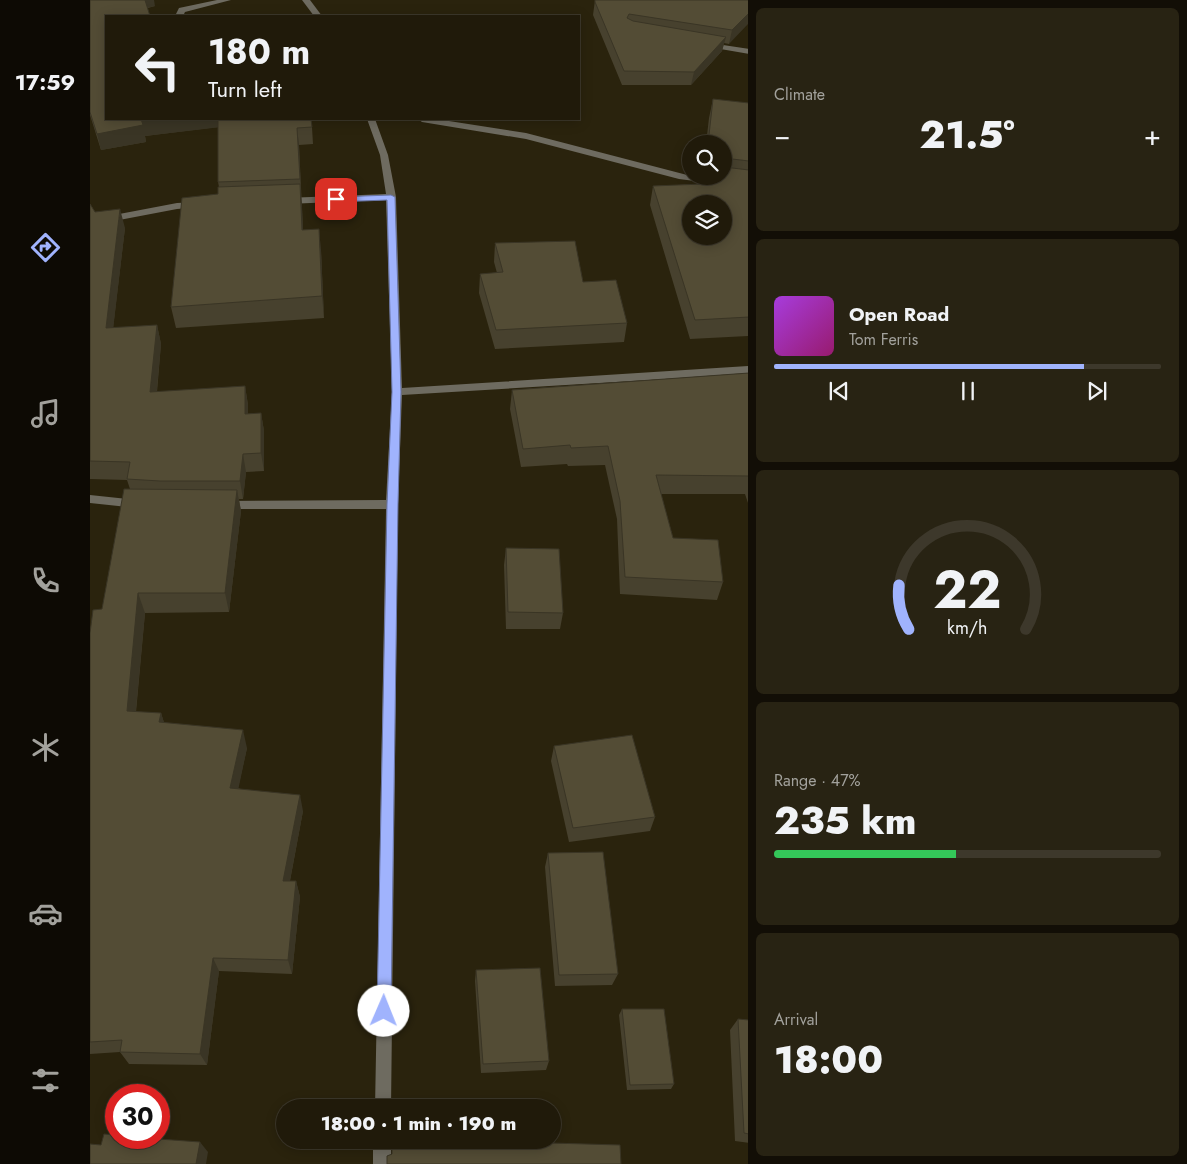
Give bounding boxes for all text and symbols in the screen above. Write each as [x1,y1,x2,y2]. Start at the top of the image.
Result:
text: 180 m [208,27,310,77]
icon: left [125,35,190,100]
text: 17:59 [15,66,75,98]
text: Turn left [208,73,282,105]
text: Climate [774,83,825,106]
text: 21.5° [919,107,1015,162]
text: − [774,115,791,156]
text: + [1144,115,1161,156]
map controls [682,135,732,245]
button: search [682,135,732,185]
pin [315,178,357,220]
icon: arrive [322,185,350,213]
button: layers [682,195,732,245]
icon: directions [28,230,63,265]
text: Open Road [849,301,949,328]
text: Tom Ferris [849,328,918,351]
icon: previous [825,377,853,405]
icon: pause [954,377,982,405]
icon: next [1083,377,1111,405]
icon: music [28,396,63,431]
text: 22 [933,552,1002,628]
icon: phone [28,563,63,598]
text: km/h [947,615,988,641]
icon: climate [28,730,63,765]
text: Range · 47% [774,769,861,792]
text: 235 km [774,793,916,848]
icon: car [28,896,63,931]
position arrow [357,984,409,1036]
text: Arrival [774,1008,818,1031]
text: 18:00 [774,1032,883,1087]
icon: filters [28,1063,63,1098]
speed limit sign: 30 [105,1084,170,1149]
text: 18:00 · 1 min · 190 m [321,1110,516,1137]

